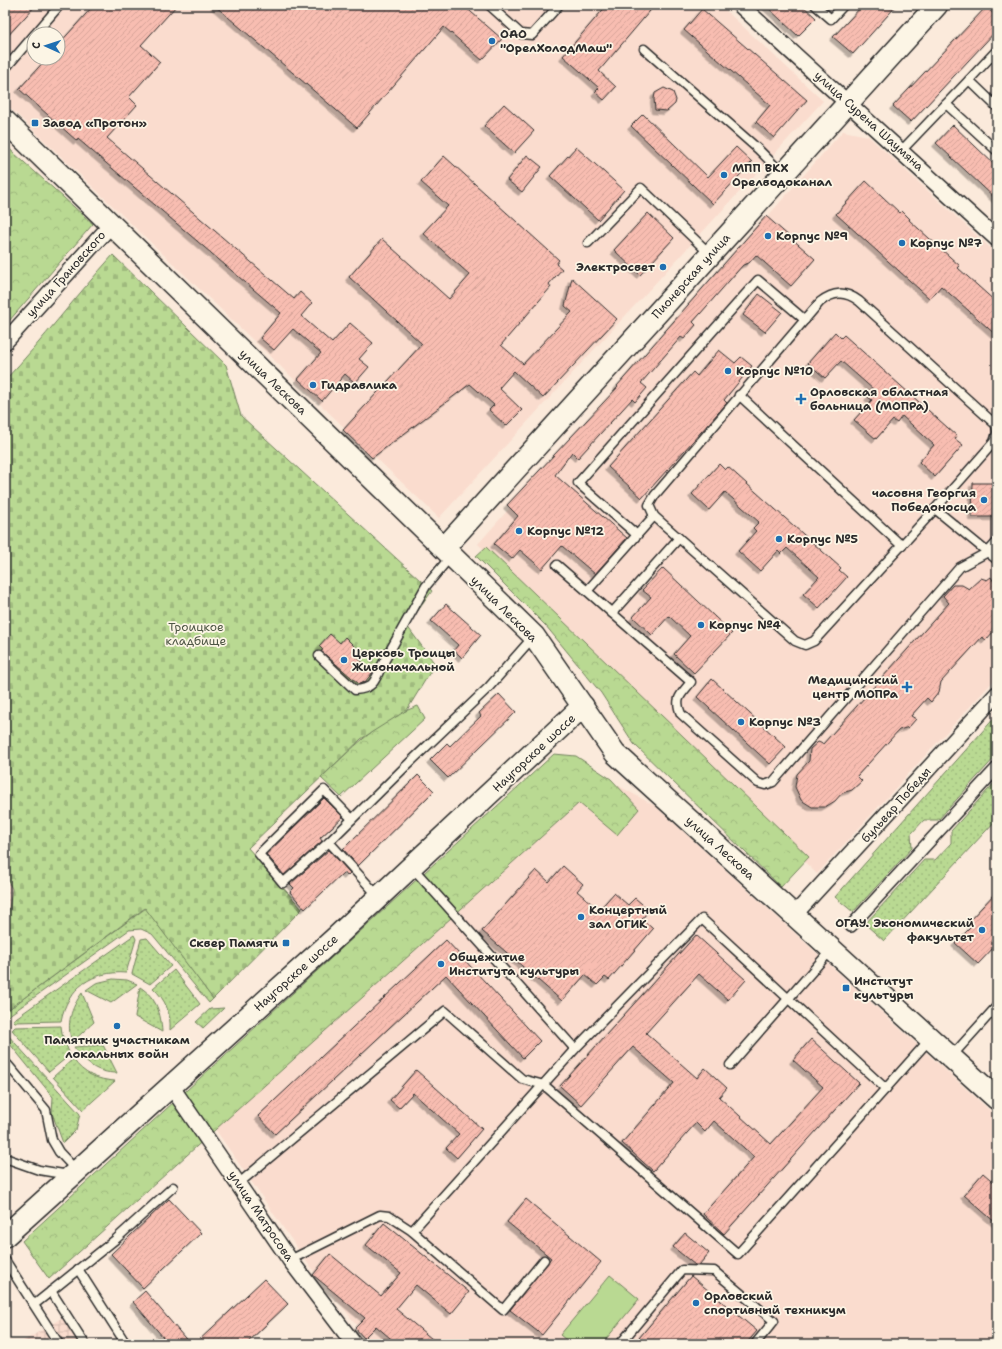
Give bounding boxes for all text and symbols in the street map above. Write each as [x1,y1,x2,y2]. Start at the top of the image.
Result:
north arrow [26,26,66,66]
place label: ОАО "ОрелХолодМаш" [500,26,612,56]
marker: ОАО "ОрелХолодМаш" [487,36,497,46]
text: С [29,41,44,49]
street label: улица Сурена Шаумяна [811,67,928,175]
place label: Завод «Протон» [43,115,147,131]
marker: Завод «Протон» [30,118,40,128]
place label: МПП ВКХ Орелводоканал [732,160,833,190]
marker: МПП ВКХ Орелводоканал [719,170,729,180]
street label: улица Грановского [23,227,109,321]
place label: Корпус №9 [776,228,848,244]
street label: Пионерская улица [648,229,734,322]
marker: Корпус №9 [763,231,773,241]
place label: Корпус №7 [910,235,983,251]
marker: Корпус №7 [897,238,907,248]
place label: Электросвет [576,259,656,275]
marker: Электросвет [658,262,668,272]
street label: улица Лескова [236,346,311,419]
place label: Корпус №10 [736,363,813,379]
marker: Корпус №10 [723,366,733,376]
place label: Гидравлика [321,377,398,393]
marker: Гидравлика [308,380,318,390]
place label: Орловская областная больница (МОПРа) [810,384,948,414]
marker: Орловская областная больница (МОПРа) [795,393,807,405]
place label: часовня Георгия Победоносца [872,485,977,515]
marker: часовня Георгия Победоносца [979,495,989,505]
place label: Корпус №12 [527,523,605,539]
marker: Корпус №12 [514,526,524,536]
place label: Корпус №5 [787,531,858,547]
marker: Корпус №5 [774,534,784,544]
street label: улица Лескова [467,572,541,646]
place label: Корпус №4 [709,617,782,633]
park label: Троицкое кладбище [166,619,227,649]
marker: Корпус №4 [696,620,706,630]
place label: Церковь Троицы Живоначальной [352,645,456,675]
marker: Церковь Троицы Живоначальной [339,655,349,665]
place label: Медицинский центр МОПРа [808,672,899,702]
marker: Медицинский центр МОПРа [901,681,913,693]
street label: Наугорское шоссе [489,710,579,796]
place label: Корпус №3 [749,714,821,730]
marker: Корпус №3 [736,717,746,727]
street label: бульвар Победы [858,764,934,846]
street label: улица Лескова [682,813,758,884]
place label: Концертный зал ОГИК [589,902,668,932]
marker: Концертный зал ОГИК [576,912,586,922]
place label: ОГАУ. Экономический факультет [835,915,975,945]
marker: ОГАУ. Экономический факультет [977,925,987,935]
street label: Наугорское шоссе [251,931,342,1015]
place label: Сквер Памяти [189,935,279,951]
marker: Сквер Памяти [281,938,291,948]
place label: Общежитие Института культуры [449,949,580,979]
marker: Общежитие Института культуры [436,959,446,969]
place label: Институт культуры [854,973,914,1003]
marker: Институт культуры [841,983,851,993]
marker: Памятник участникам локальных войн [112,1021,122,1031]
place label: Памятник участникам локальных войн [44,1032,190,1062]
street label: улица Матросова [225,1168,298,1265]
place label: Орловский спортивный техникум [704,1288,846,1318]
marker: Орловский спортивный техникум [691,1298,701,1308]

